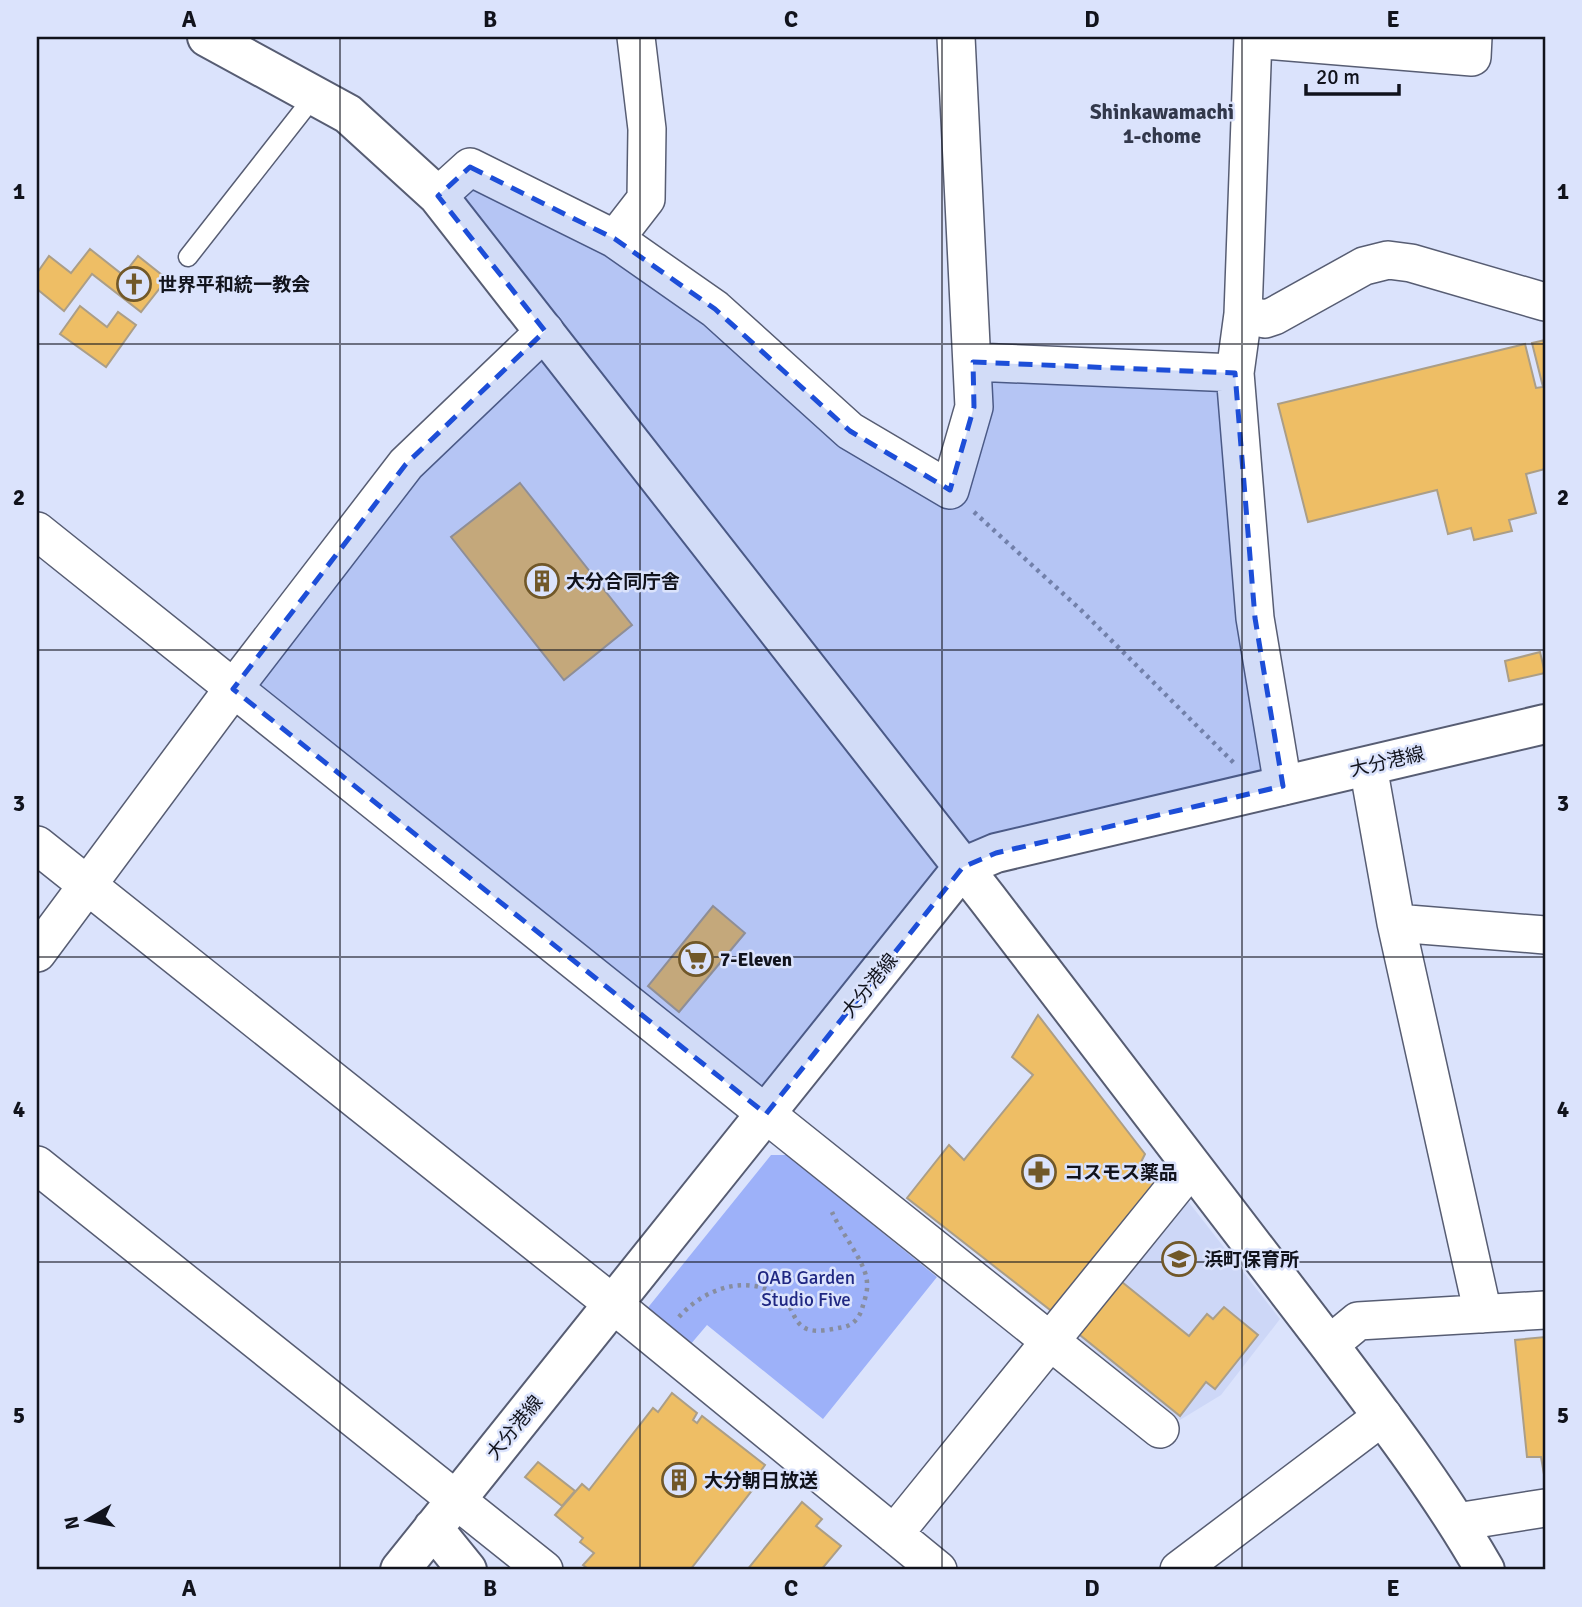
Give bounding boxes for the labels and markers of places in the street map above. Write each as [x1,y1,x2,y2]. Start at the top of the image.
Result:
church icon: 世界平和統一教会 [115,265,153,303]
place label: 世界平和統一教会 [158,273,310,297]
building icon: 大分合同庁舎 [523,562,561,600]
place label: 大分合同庁舎 [566,570,680,594]
supermarket icon: 7-Eleven [677,940,715,978]
place label: 7-Eleven [720,948,792,972]
pharmacy icon: コスモス薬品 [1020,1153,1058,1191]
place label: コスモス薬品 [1064,1161,1178,1185]
school or university icon: 浜町保育所 [1160,1240,1198,1278]
place label: 浜町保育所 [1204,1248,1299,1272]
building icon: 大分朝日放送 [660,1461,698,1499]
place label: 大分朝日放送 [704,1469,818,1493]

